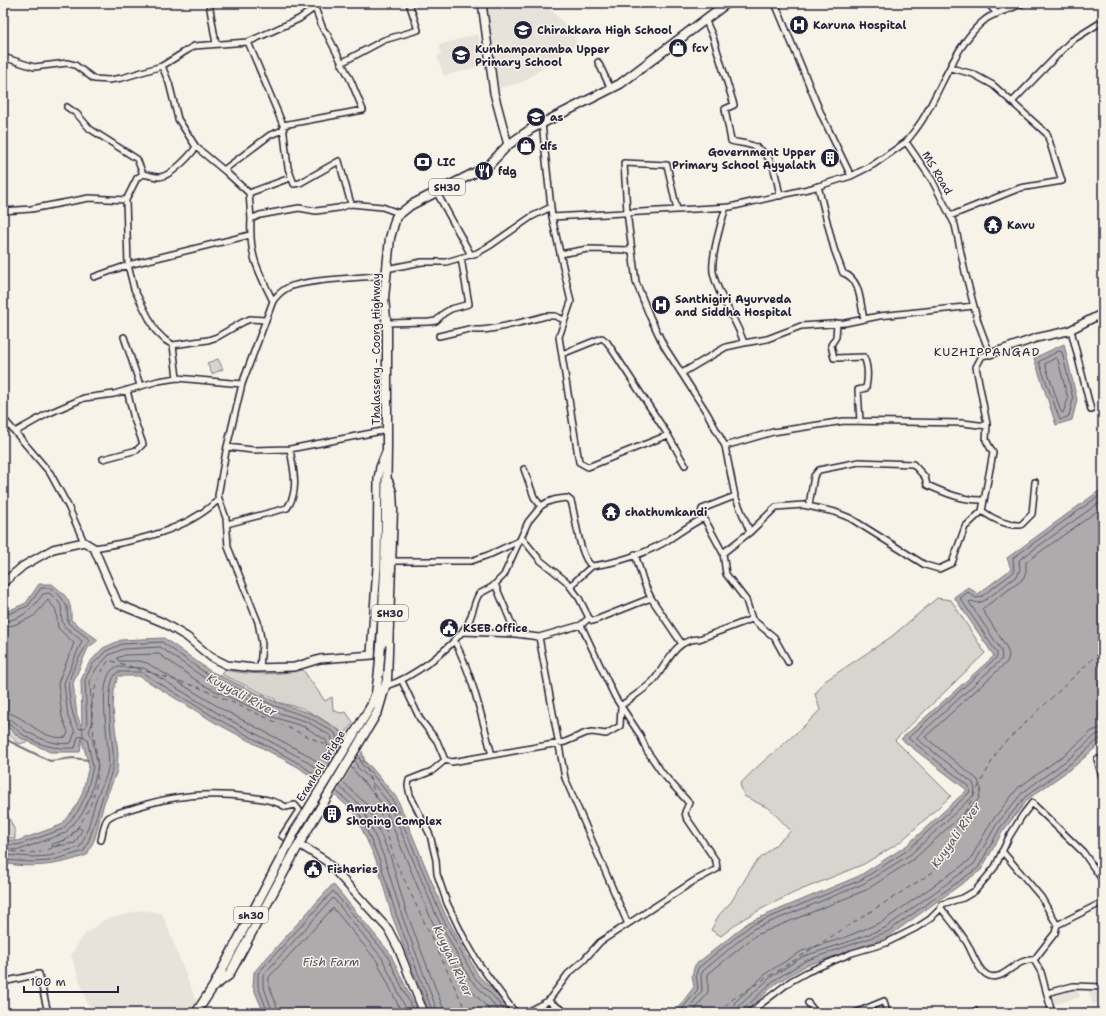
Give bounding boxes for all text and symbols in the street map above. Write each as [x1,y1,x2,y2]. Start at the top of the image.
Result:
hospital icon: Karuna Hospital [788,14,810,36]
place label: Karuna Hospital [813,18,907,33]
school or university icon: Chirakkara High School [512,19,534,41]
place label: Chirakkara High School [537,23,672,38]
shop icon: fcv [667,37,689,59]
place label: fcv [692,41,709,56]
place label: Kunhamparamba Upper Primary School [475,42,610,70]
school or university icon: Kunhamparamba Upper Primary School [450,44,472,66]
school or university icon: as [525,106,547,128]
place label: as [550,110,564,125]
shop icon: dfs [515,135,537,157]
place label: dfs [540,139,558,154]
place label: Government Upper Primary School Ayyalath [672,145,817,173]
building icon: Government Upper Primary School Ayyalath [819,147,841,169]
street label: MS Road [918,149,956,197]
bank icon: LIC [412,151,434,173]
place label: LIC [437,155,456,170]
restaurant icon: fdg [473,160,495,182]
place label: fdg [498,164,517,179]
road number: SH30 [429,179,465,195]
temple icon: Kavu [982,214,1004,236]
place label: Kavu [1007,218,1035,233]
street label: Thalassery - Coorg Highway [369,273,384,425]
place label: Santhigiri Ayurveda and Siddha Hospital [675,292,792,320]
hospital icon: Santhigiri Ayurveda and Siddha Hospital [650,294,672,316]
district label: KUZHIPPANGAD [934,344,1040,360]
temple icon: chathumkandi [600,501,622,523]
place label: chathumkandi [625,505,707,520]
road number: SH30 [372,605,408,621]
public building icon: KSEB Office [438,617,460,639]
place label: KSEB Office [463,621,528,636]
water label: Kuyyali River [204,670,280,720]
street label: Eranholi Bridge [293,727,349,805]
water label: Kuyyali River [927,799,985,871]
place label: Amrutha Shoping Complex [346,801,442,829]
building icon: Amrutha Shoping Complex [321,803,343,825]
public building icon: Fisheries [302,858,324,880]
place label: Fisheries [327,862,378,877]
road number: sh30 [234,907,268,923]
water label: Kuyyali River [429,923,477,1000]
water label: Fish Farm [303,954,359,970]
scale bar [24,968,118,994]
text: 100 m [30,974,66,990]

